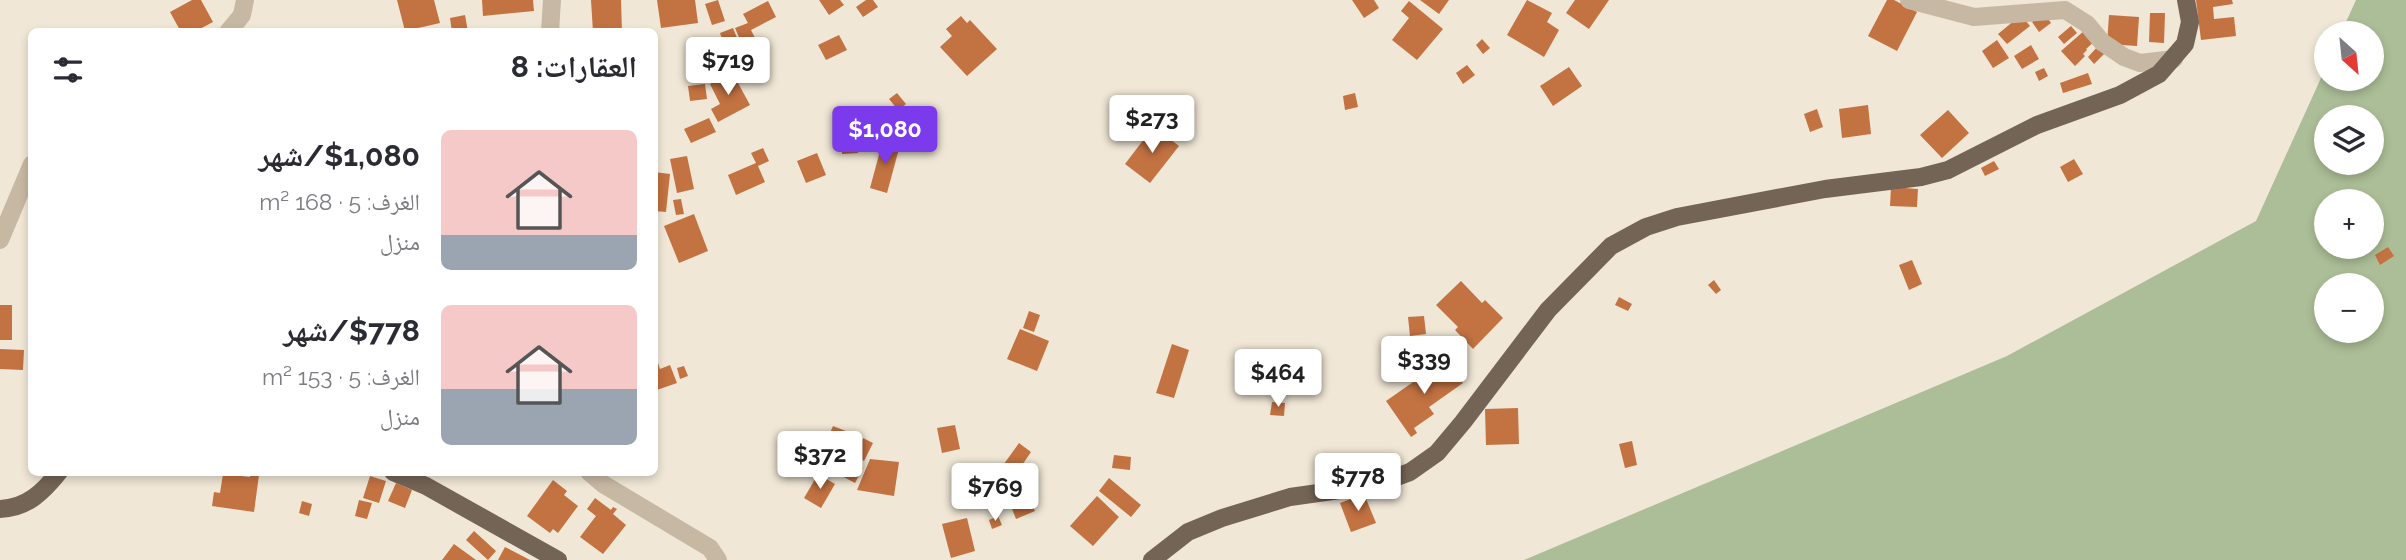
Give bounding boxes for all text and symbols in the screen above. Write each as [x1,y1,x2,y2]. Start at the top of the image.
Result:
north arrow [2314,21,2384,91]
map controls [2314,21,2384,343]
pin: $719 [687,38,769,97]
text: $719 [702,46,754,73]
text: العقارات: 8 [511,49,637,84]
icon: filters [49,51,87,89]
pin: $273 [1111,96,1193,155]
text: $273 [1125,104,1179,131]
button: layers [2314,105,2384,175]
pin: $1,080 [828,106,942,166]
text: $1,080 [848,115,922,142]
text: $1,080/شهر [259,138,420,173]
icon: home [497,158,581,242]
text: الغرف: 5 · 168 m² [259,188,420,215]
button: + [2314,189,2384,259]
text: منزل [380,228,420,255]
button: − [2314,273,2384,343]
text: $778/شهر [283,313,420,348]
icon: home [497,333,581,417]
pin: $339 [1383,336,1465,396]
text: $339 [1397,345,1451,372]
pin: $464 [1237,350,1319,409]
text: $464 [1251,358,1305,385]
text: الغرف: 5 · 153 m² [262,363,420,390]
text: منزل [380,403,420,430]
pin: $372 [779,432,861,491]
text: $372 [793,440,847,467]
pin: $778 [1317,454,1399,513]
text: $778 [1331,462,1385,489]
pin: $769 [954,463,1036,523]
text: $769 [968,472,1023,499]

